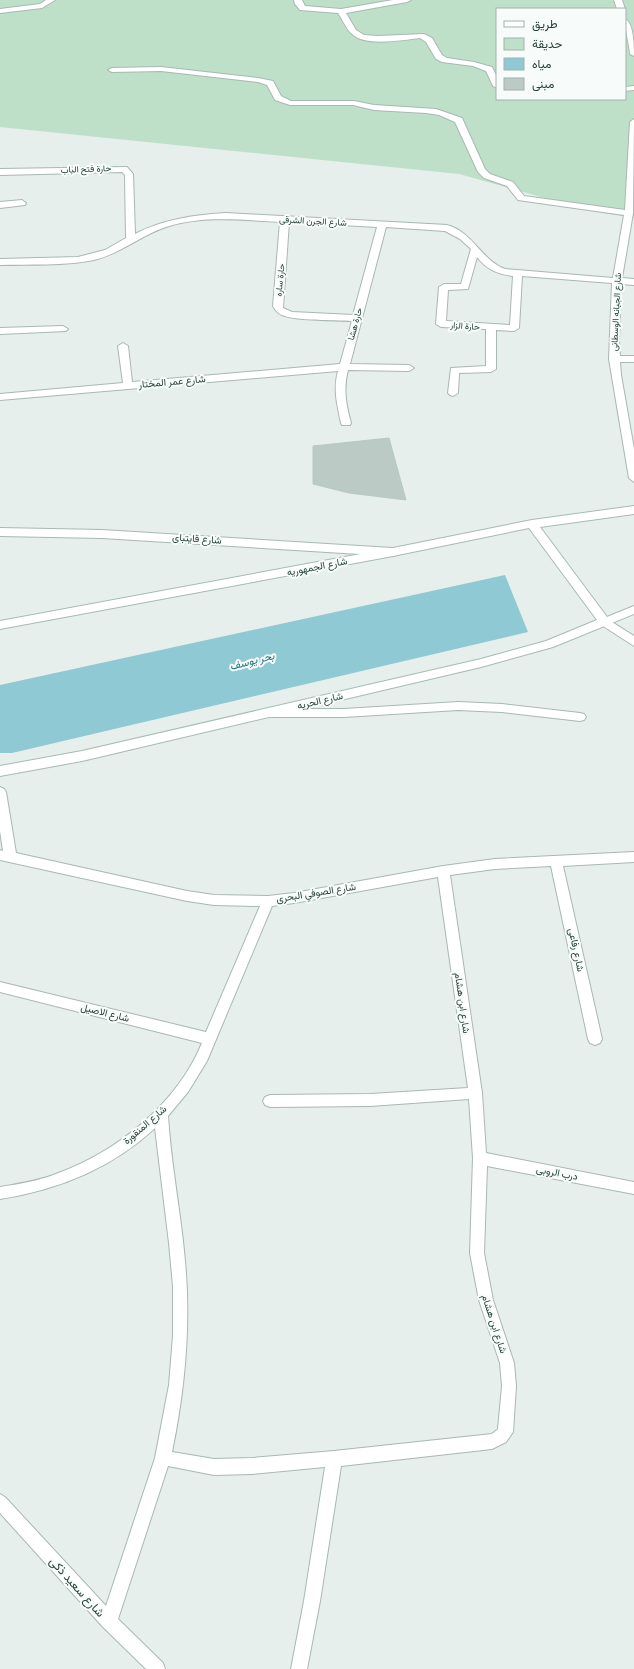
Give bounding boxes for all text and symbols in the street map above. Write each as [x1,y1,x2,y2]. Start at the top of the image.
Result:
legend [496,8,626,100]
text: طريق [532,17,558,32]
text: حديقة [532,37,562,51]
text: مياه [532,57,551,71]
text: مبنى [532,77,554,92]
street label: حارة فتح الباب [60,163,112,176]
street label: شارع الجرن الشرقى [279,214,347,229]
street label: حارة ساره [274,263,287,297]
street label: شارع الجبانه الوسطانى [609,273,624,352]
street label: حارة هشا [346,307,365,342]
street label: حارة الزار [449,320,480,333]
street label: شارع عمر المختار [137,373,206,391]
street label: شارع قايتباى [172,531,222,547]
street label: شارع الجمهوريه [286,555,348,579]
water label: بحر يوسف [228,649,276,673]
street label: شارع الحريه [296,690,344,712]
street label: شارع الصوفي البحرى [275,881,357,907]
street label: شارع رفاعى [566,927,586,973]
street label: شارع ابن هشام [452,972,472,1034]
street label: شارع الاصيل [80,1001,131,1025]
street label: شارع المنقورة [121,1103,169,1147]
street label: درب الروبى [535,1163,579,1183]
street label: شارع ابن هشام [479,1293,509,1355]
street label: شارع سعيد ذكى [45,1554,107,1621]

